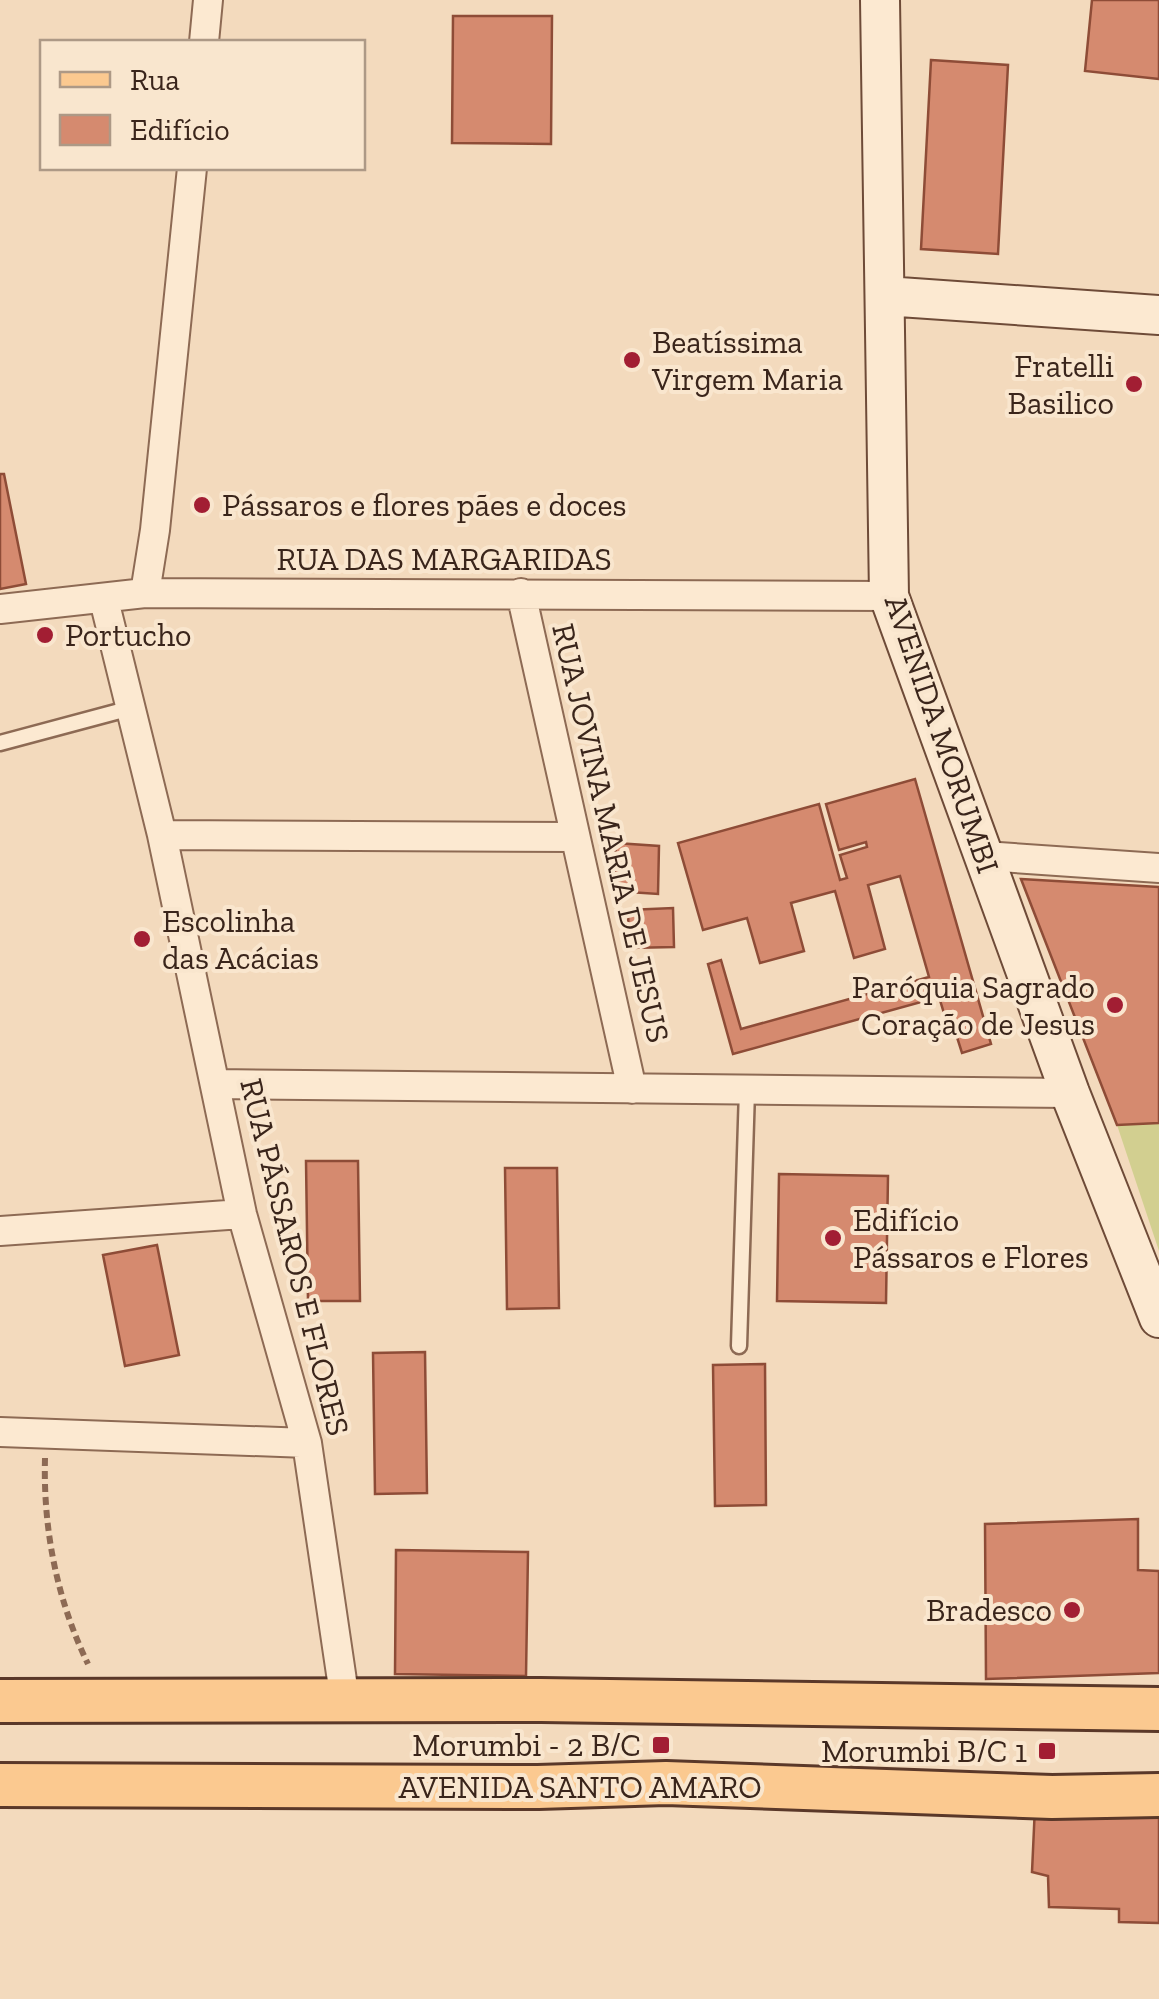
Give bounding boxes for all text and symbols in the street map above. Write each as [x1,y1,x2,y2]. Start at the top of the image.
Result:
legend [40,40,365,170]
text: Rua [130,62,180,98]
text: Edifício [130,112,230,148]
place label: Beatíssima Virgem Maria [651,323,843,398]
place label: Fratelli Basilico [1008,347,1114,422]
marker: Beatíssima Virgem Maria [621,349,643,371]
marker: Fratelli Basilico [1123,373,1145,395]
place label: Pássaros e flores pães e doces [222,486,626,524]
marker: Pássaros e flores pães e doces [191,494,213,516]
street label: RUA DAS MARGARIDAS [277,540,611,578]
street label: AVENIDA MORUMBI [877,590,1007,878]
place label: Portucho [65,616,191,654]
street label: RUA JOVINA MARIA DE JESUS [544,620,678,1046]
marker: Portucho [34,624,56,646]
place label: Escolinha das Acácias [162,902,319,977]
marker: Escolinha das Acácias [131,928,153,950]
place label: Paróquia Sagrado Coração de Jesus [852,968,1095,1043]
marker: Paróquia Sagrado Coração de Jesus [1104,994,1126,1016]
street label: RUA PÁSSAROS E FLORES [232,1075,358,1439]
place label: Edifício Pássaros e Flores [853,1201,1089,1276]
marker: Edifício Pássaros e Flores [822,1227,844,1249]
place label: Bradesco [926,1591,1052,1629]
marker: Bradesco [1061,1599,1083,1621]
place label: Morumbi - 2 B/C [412,1726,641,1764]
place label: Morumbi B/C 1 [821,1732,1027,1770]
marker: Morumbi - 2 B/C [650,1734,672,1756]
marker: Morumbi B/C 1 [1036,1740,1058,1762]
street label: AVENIDA SANTO AMARO [398,1768,762,1806]

